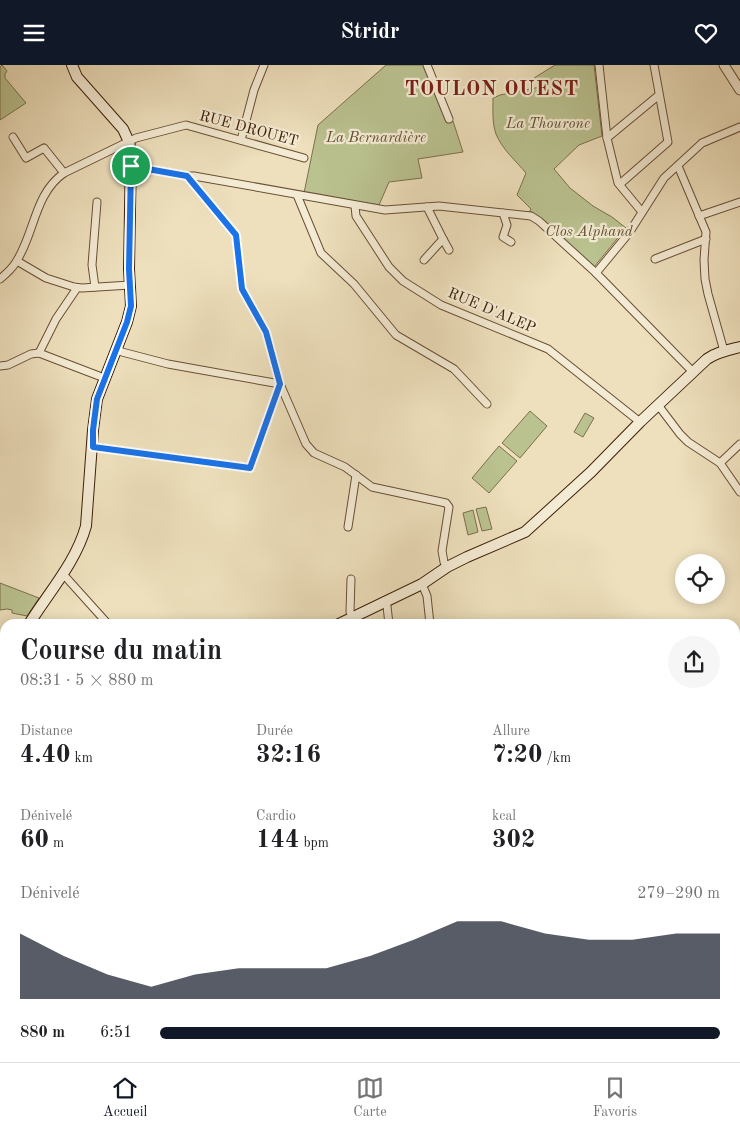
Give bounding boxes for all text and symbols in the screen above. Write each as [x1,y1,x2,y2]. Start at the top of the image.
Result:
icon: menu [20,19,48,47]
icon: heart [692,19,720,47]
text: Stridr [340,21,400,43]
district label: TOULON OUEST [405,80,579,100]
street label: RUE DROUET [198,109,300,150]
park label: La Thourone [505,117,590,132]
park label: La Bernardière [325,131,426,146]
pin [110,145,152,187]
icon: arrive [117,152,145,180]
park label: Clos Alphand [545,225,634,240]
street label: RUE D'ALEP [445,286,538,337]
map controls [675,554,725,604]
button: locate [675,554,725,604]
button: share [668,636,720,688]
text: Course du matin [20,638,222,666]
text: 08:31 · 5 × 880 m [20,673,153,689]
text: Distance [20,724,73,738]
text: Durée [256,724,293,738]
text: Allure [492,724,530,738]
text: 4.40 [20,743,71,768]
text: 32:16 [256,743,321,768]
text: 7:20 [492,743,543,768]
text: km [71,751,93,765]
text: /km [543,751,571,765]
text: Dénivelé [20,809,72,823]
text: Cardio [256,809,296,823]
text: kcal [492,809,516,823]
text: 60 [20,828,49,853]
text: 144 [256,828,300,853]
text: 302 [492,828,536,853]
text: m [49,836,64,850]
text: bpm [300,836,329,850]
text: Dénivelé [20,886,80,902]
text: 279–290 m [637,886,720,902]
text: 880 m [20,1025,65,1041]
text: 6:51 [100,1025,132,1041]
tab: Accueil [103,1074,147,1121]
tab: Carte [353,1074,387,1121]
tab: Favoris [593,1074,637,1121]

